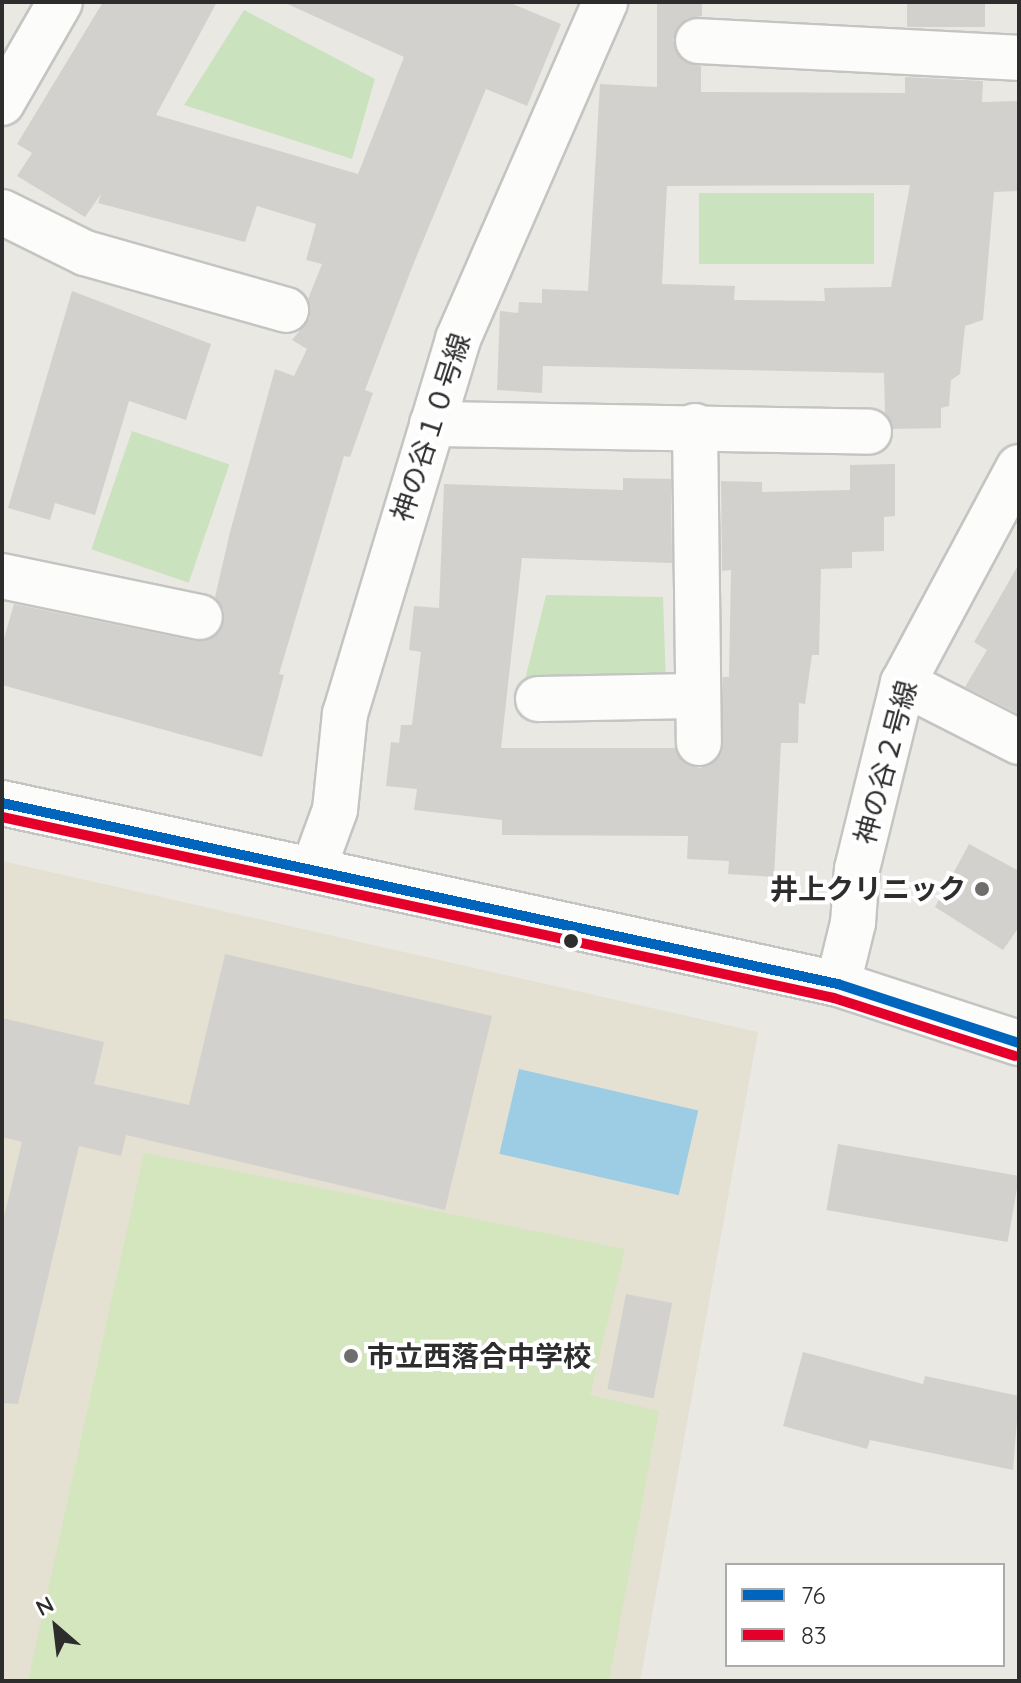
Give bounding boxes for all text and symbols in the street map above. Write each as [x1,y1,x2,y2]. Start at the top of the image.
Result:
street label: 神の谷１０号線 [385,329,477,525]
street label: 神の谷２号線 [848,677,924,847]
place label: 井上クリニック [770,872,966,906]
marker: 井上クリニック [973,880,991,898]
unlabelled marker [563,933,579,949]
place label: 市立西落合中学校 [367,1339,591,1373]
marker: 市立西落合中学校 [342,1347,360,1365]
legend [725,1563,1005,1667]
text: 76 [801,1580,826,1610]
north arrow [16,1587,96,1667]
text: N [31,1590,58,1622]
text: 83 [801,1620,827,1650]

